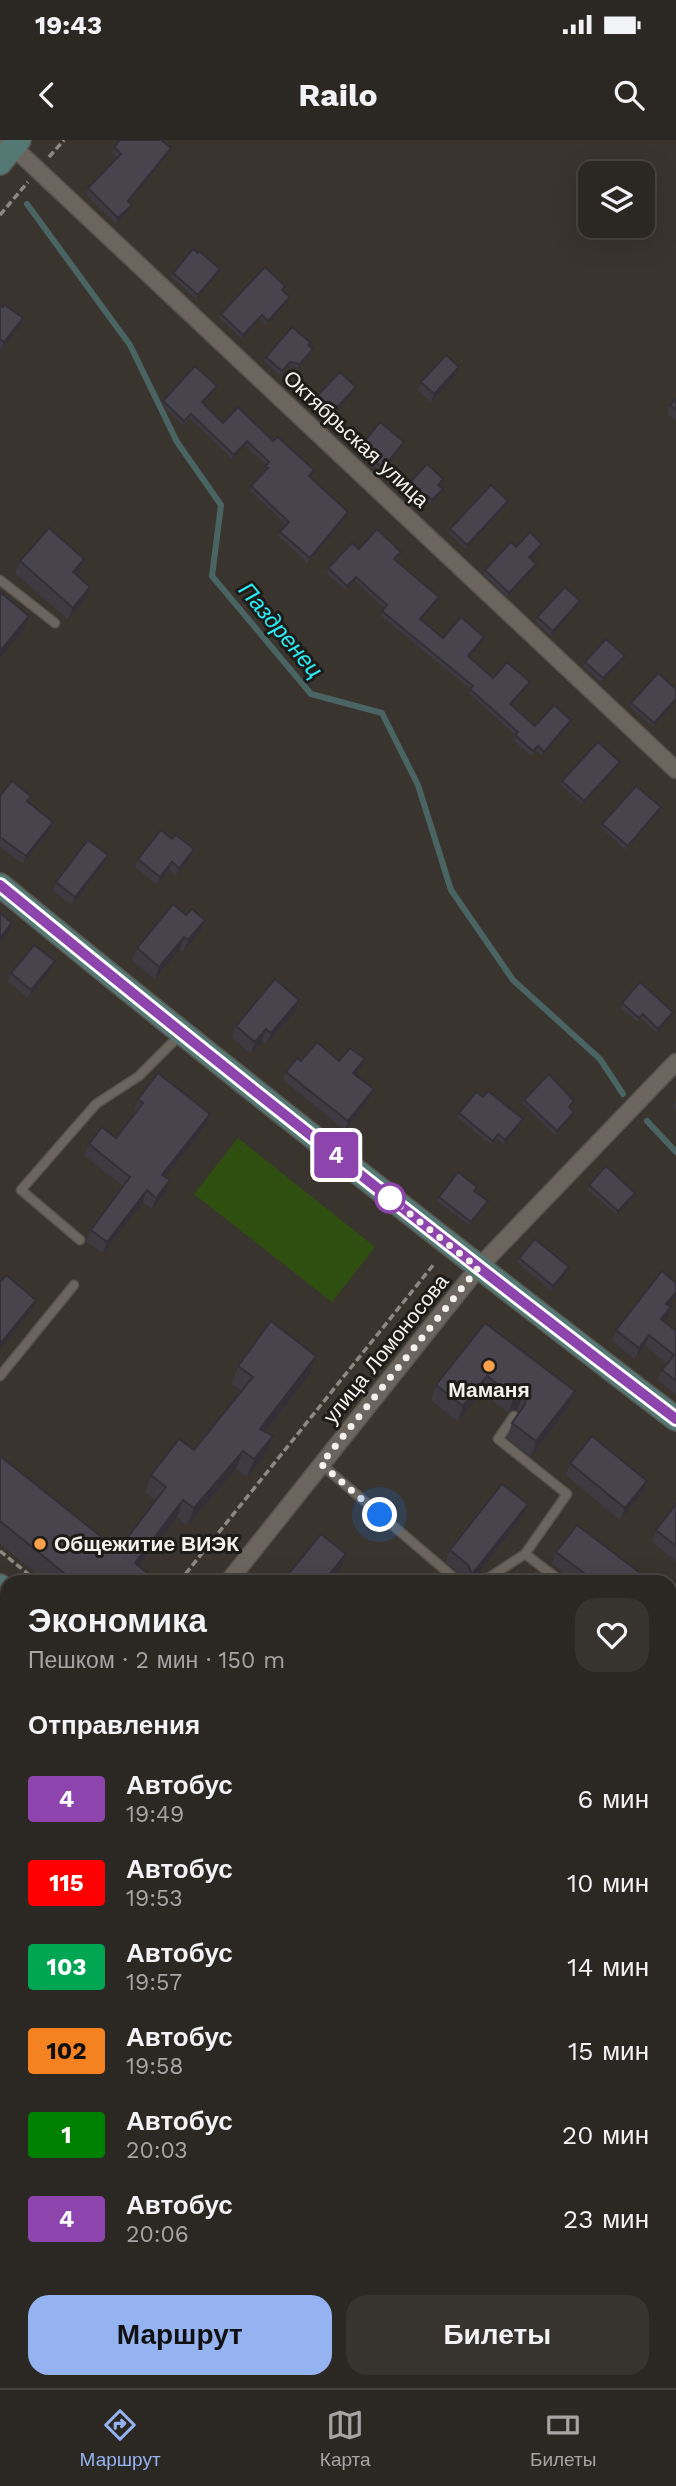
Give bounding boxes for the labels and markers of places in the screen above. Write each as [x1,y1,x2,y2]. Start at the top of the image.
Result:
unlabelled marker [375,1183,405,1213]
marker: Маманя [481,1358,497,1374]
place label: Маманя [448,1377,530,1402]
place label: Общежитие ВИЭК [54,1531,239,1556]
marker: Общежитие ВИЭК [32,1536,48,1552]

